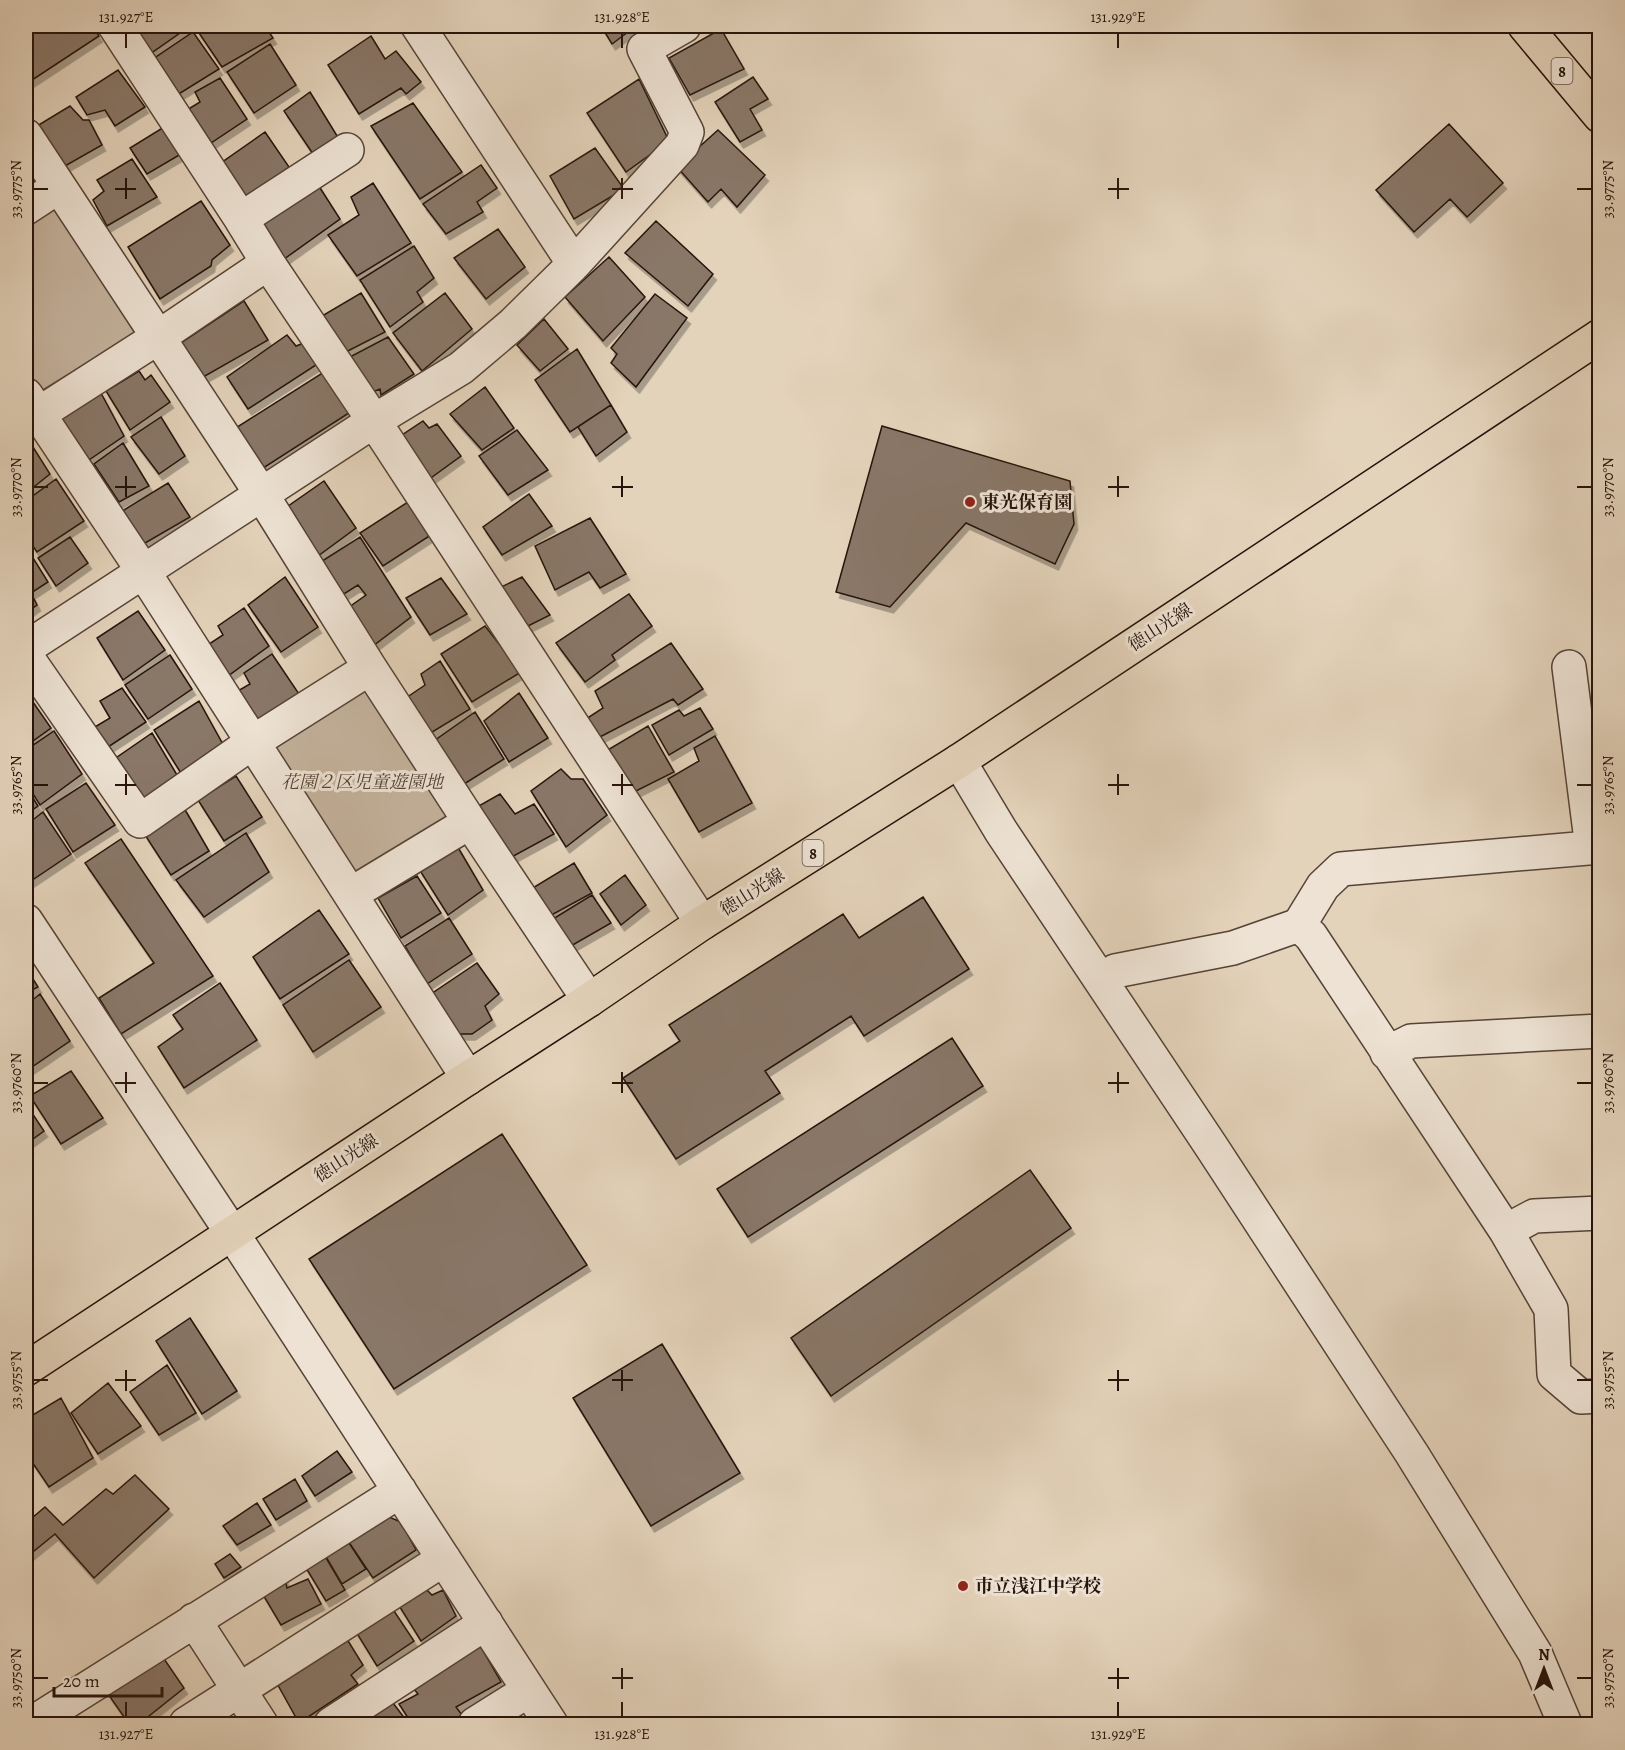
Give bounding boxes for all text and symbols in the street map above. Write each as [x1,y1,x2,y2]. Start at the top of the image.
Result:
text: 131.927°E [99,7,153,27]
text: 131.928°E [594,7,650,27]
text: 131.929°E [1090,7,1146,27]
road number: 8 [1552,58,1572,84]
text: 33.9775°N [6,160,26,218]
text: 33.9775°N [1598,160,1618,218]
text: 33.9770°N [6,457,26,517]
text: 33.9770°N [1598,457,1618,517]
place label: 東光保育園 [982,490,1072,514]
marker: 東光保育園 [963,495,977,509]
street label: 徳山光線 [1123,597,1197,657]
text: 33.9765°N [6,755,26,814]
text: 33.9765°N [1598,755,1618,814]
park label: 花園２区児童遊園地 [281,770,445,794]
road number: 8 [802,840,824,866]
street label: 徳山光線 [715,863,789,921]
text: 33.9760°N [6,1053,26,1113]
text: 33.9760°N [1598,1053,1618,1113]
street label: 徳山光線 [309,1128,383,1188]
text: 33.9755°N [6,1351,26,1409]
text: 33.9755°N [1598,1351,1618,1409]
place label: 市立浅江中学校 [975,1574,1101,1598]
marker: 市立浅江中学校 [956,1579,970,1593]
north arrow [1514,1639,1574,1699]
text: N [1538,1644,1550,1666]
text: 33.9750°N [6,1648,26,1708]
text: 33.9750°N [1598,1648,1618,1708]
scale bar [54,1660,162,1698]
text: 20 m [63,1669,100,1693]
text: 131.927°E [99,1724,153,1744]
text: 131.928°E [594,1724,650,1744]
text: 131.929°E [1090,1724,1146,1744]

